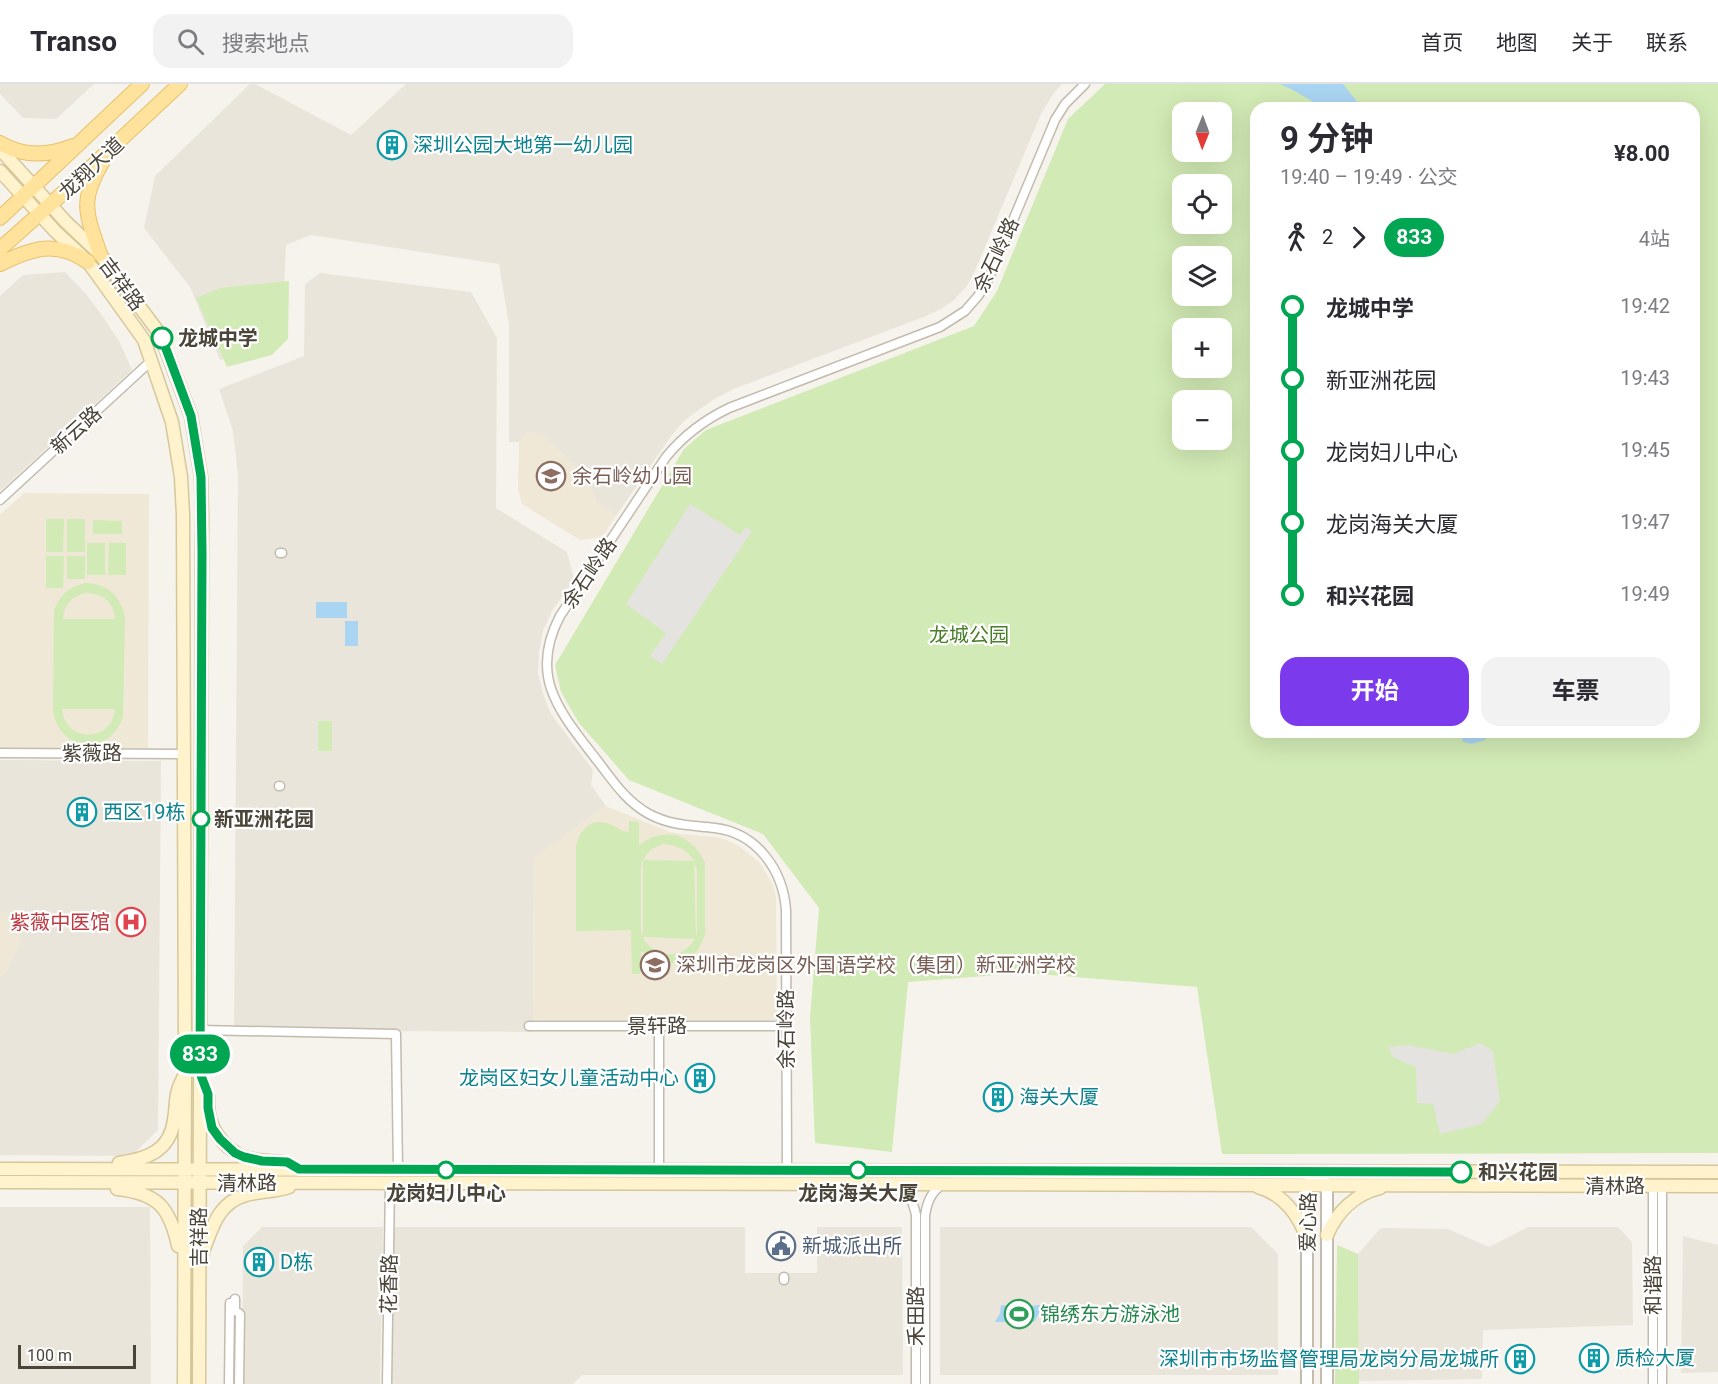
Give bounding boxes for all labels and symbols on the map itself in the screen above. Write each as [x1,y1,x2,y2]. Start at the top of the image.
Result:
north arrow [1172,102,1232,162]
building icon: 深圳公园大地第一幼儿园 [376,129,408,161]
street label: 龙翔大道 [54,132,128,204]
place label: 深圳公园大地第一幼儿园 [413,133,633,157]
street label: 余石岭路 [968,214,1024,296]
street label: 吉祥路 [94,253,150,315]
place label: 龙城中学 [178,326,258,350]
marker: 龙城中学 [151,327,173,349]
street label: 新云路 [46,401,106,459]
school or university icon: 余石岭幼儿园 [535,460,567,492]
place label: 余石岭幼儿园 [572,464,692,488]
street label: 余石岭路 [557,533,621,613]
park label: 龙城公园 [929,623,1009,647]
street label: 紫薇路 [62,741,122,765]
building icon: 西区19栋 [66,796,98,828]
place label: 西区19栋 [103,800,185,824]
place label: 新亚洲花园 [214,807,314,831]
marker: 新亚洲花园 [192,810,210,828]
hospital icon: 紫薇中医馆 [115,906,147,938]
place label: 紫薇中医馆 [10,910,110,934]
school or university icon: 深圳市龙岗区外国语学校（集团）新亚洲学校 [639,949,671,981]
place label: 深圳市龙岗区外国语学校（集团）新亚洲学校 [676,953,1076,977]
street label: 余石岭路 [774,989,798,1069]
street label: 景轩路 [627,1014,687,1038]
line badge: 833 [166,1034,234,1074]
building icon: 龙岗区妇女儿童活动中心 [684,1062,716,1094]
place label: 龙岗区妇女儿童活动中心 [459,1066,679,1090]
building icon: 海关大厦 [982,1081,1014,1113]
place label: 海关大厦 [1019,1085,1099,1109]
place label: 和兴花园 [1478,1160,1558,1184]
marker: 龙岗妇儿中心 [437,1161,455,1179]
marker: 龙岗海关大厦 [849,1161,867,1179]
marker: 和兴花园 [1450,1161,1472,1183]
street label: 清林路 [217,1171,277,1195]
street label: 清林路 [1585,1174,1645,1198]
place label: 龙岗妇儿中心 [386,1181,506,1205]
place label: 龙岗海关大厦 [798,1181,918,1205]
street label: 爱心路 [1295,1192,1321,1252]
street label: 吉祥路 [187,1207,211,1267]
public building icon: 新城派出所 [765,1230,797,1262]
place label: 新城派出所 [802,1234,902,1258]
building icon: D栋 [243,1246,275,1278]
place label: D栋 [280,1250,313,1274]
street label: 花香路 [376,1254,402,1314]
street label: 和谐路 [1641,1255,1665,1315]
street label: 禾田路 [904,1286,928,1346]
sports icon: 锦绣东方游泳池 [1003,1298,1035,1330]
place label: 锦绣东方游泳池 [1040,1302,1180,1326]
scale bar [18,1342,136,1370]
building icon: 质检大厦 [1578,1342,1610,1374]
building icon: 深圳市市场监督管理局龙岗分局龙城所 [1504,1343,1536,1375]
place label: 质检大厦 [1615,1346,1695,1370]
place label: 深圳市市场监督管理局龙岗分局龙城所 [1159,1347,1499,1371]

